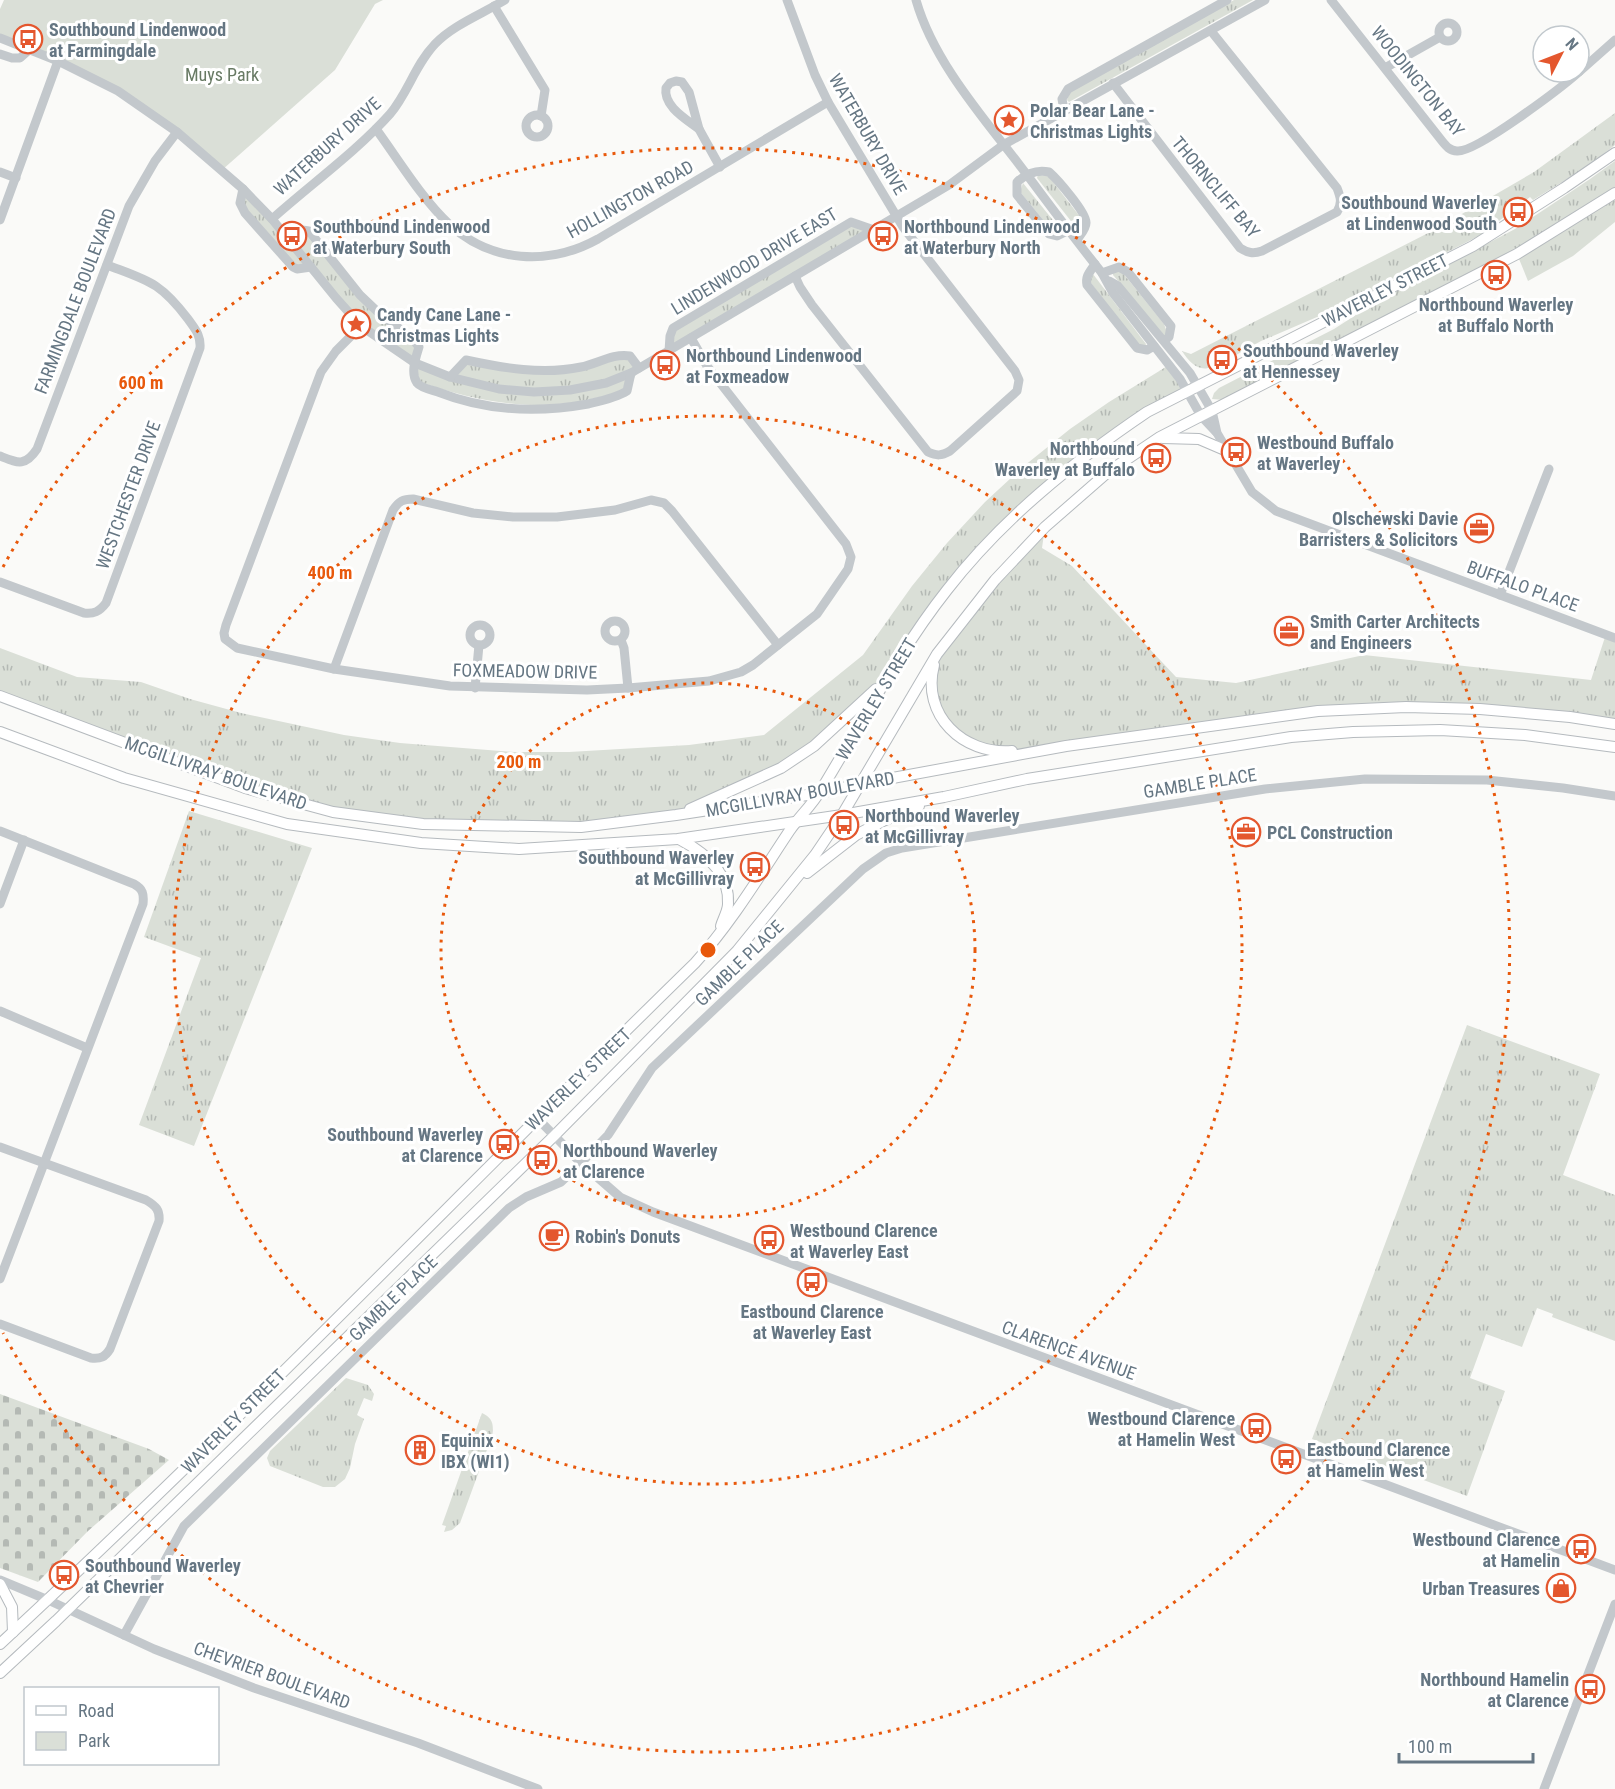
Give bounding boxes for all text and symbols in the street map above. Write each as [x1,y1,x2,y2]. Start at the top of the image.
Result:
place label: Southbound Lindenwood at Farmingdale [49,19,226,61]
street label: WOODINGTON BAY [1367,22,1469,141]
bus stop icon: Southbound Lindenwood at Farmingdale [12,23,44,55]
north arrow [1531,24,1591,84]
text: N [1561,34,1582,54]
park label: Muys Park [185,64,259,85]
street label: WATERBURY DRIVE [825,70,911,198]
street label: WATERBURY DRIVE [269,93,385,199]
place label: Polar Bear Lane - Christmas Lights [1030,100,1155,142]
place icon: Polar Bear Lane - Christmas Lights [993,104,1025,136]
street label: THORNCLIFF BAY [1168,132,1265,242]
street label: HOLLINGTON ROAD [563,156,697,242]
place label: Southbound Waverley at Lindenwood South [1341,192,1497,234]
bus stop icon: Southbound Waverley at Lindenwood South [1502,196,1534,228]
street label: LINDENWOOD DRIVE EAST [667,203,841,319]
street label: FARMINGDALE BOULEVARD [30,205,120,397]
place label: Southbound Lindenwood at Waterbury South [313,216,490,258]
place label: Northbound Lindenwood at Waterbury North [904,216,1080,258]
bus stop icon: Southbound Lindenwood at Waterbury South [276,220,308,252]
bus stop icon: Northbound Lindenwood at Waterbury North [867,220,899,252]
street label: WAVERLEY STREET [1319,249,1451,331]
bus stop icon: Northbound Waverley at Buffalo North [1480,259,1512,291]
place label: Northbound Waverley at Buffalo North [1419,294,1573,336]
place label: Candy Cane Lane - Christmas Lights [377,304,511,346]
place icon: Candy Cane Lane - Christmas Lights [340,308,372,340]
place label: Southbound Waverley at Hennessey [1243,340,1399,382]
bus stop icon: Southbound Waverley at Hennessey [1206,344,1238,376]
place label: Northbound Lindenwood at Foxmeadow [686,345,862,387]
bus stop icon: Northbound Lindenwood at Foxmeadow [649,349,681,381]
text: 600 m [119,372,163,393]
street label: WESTCHESTER DRIVE [91,418,165,572]
place label: Westbound Buffalo at Waverley [1257,432,1394,474]
bus stop icon: Westbound Buffalo at Waverley [1220,436,1252,468]
place label: Northbound Waverley at Buffalo [995,438,1135,480]
bus stop icon: Northbound Waverley at Buffalo [1140,442,1172,474]
place label: Olschewski Davie Barristers & Solicitors [1299,508,1458,550]
office icon: Olschewski Davie Barristers & Solicitors [1463,512,1495,544]
street label: BUFFALO PLACE [1464,556,1582,616]
text: 400 m [308,562,352,583]
place label: Smith Carter Architects and Engineers [1310,611,1480,653]
office icon: Smith Carter Architects and Engineers [1273,615,1305,647]
street label: WAVERLEY STREET [831,634,921,764]
street label: FOXMEADOW DRIVE [453,659,597,683]
street label: MCGILLIVRAY BOULEVARD [122,732,310,814]
text: 200 m [497,751,541,772]
street label: GAMBLE PLACE [1142,764,1258,802]
street label: MCGILLIVRAY BOULEVARD [704,767,896,821]
place label: Northbound Waverley at McGillivray [865,805,1020,847]
bus stop icon: Northbound Waverley at McGillivray [828,809,860,841]
office icon: PCL Construction [1230,816,1262,848]
place label: PCL Construction [1267,822,1393,843]
place label: Southbound Waverley at McGillivray [578,847,734,889]
bus stop icon: Southbound Waverley at McGillivray [739,851,771,883]
street label: GAMBLE PLACE [691,916,787,1010]
centre of rings [698,940,718,960]
street label: WAVERLEY STREET [521,1023,635,1135]
place label: Southbound Waverley at Clarence [327,1124,483,1166]
bus stop icon: Southbound Waverley at Clarence [488,1128,520,1160]
place label: Northbound Waverley at Clarence [563,1140,718,1182]
bus stop icon: Northbound Waverley at Clarence [526,1144,558,1176]
cafe icon: Robin's Donuts [538,1220,570,1252]
place label: Westbound Clarence at Waverley East [790,1220,938,1262]
bus stop icon: Westbound Clarence at Waverley East [753,1224,785,1256]
place label: Robin's Donuts [575,1226,680,1247]
street label: GAMBLE PLACE [345,1251,441,1345]
bus stop icon: Eastbound Clarence at Waverley East [796,1266,828,1298]
place label: Eastbound Clarence at Waverley East [740,1301,884,1343]
street label: CLARENCE AVENUE [999,1316,1139,1384]
street label: WAVERLEY STREET [177,1365,289,1477]
place label: Westbound Clarence at Hamelin West [1087,1408,1235,1450]
bus stop icon: Westbound Clarence at Hamelin West [1240,1412,1272,1444]
place label: Equinix IBX (WI1) [441,1430,510,1473]
building icon: Equinix IBX (WI1) [404,1434,436,1466]
place label: Eastbound Clarence at Hamelin West [1307,1439,1450,1481]
bus stop icon: Eastbound Clarence at Hamelin West [1270,1443,1302,1475]
place label: Westbound Clarence at Hamelin [1412,1529,1560,1571]
bus stop icon: Westbound Clarence at Hamelin [1565,1533,1597,1565]
place label: Southbound Waverley at Chevrier [85,1555,241,1597]
bus stop icon: Southbound Waverley at Chevrier [48,1559,80,1591]
shop icon: Urban Treasures [1545,1572,1577,1604]
place label: Urban Treasures [1422,1578,1540,1599]
street label: CHEVRIER BOULEVARD [191,1637,353,1713]
place label: Northbound Hamelin at Clarence [1420,1669,1569,1711]
bus stop icon: Northbound Hamelin at Clarence [1574,1673,1606,1705]
legend [24,1687,219,1765]
text: Road [78,1700,114,1721]
scale bar [1399,1726,1532,1764]
text: Park [78,1730,110,1751]
text: 100 m [1408,1736,1452,1757]

